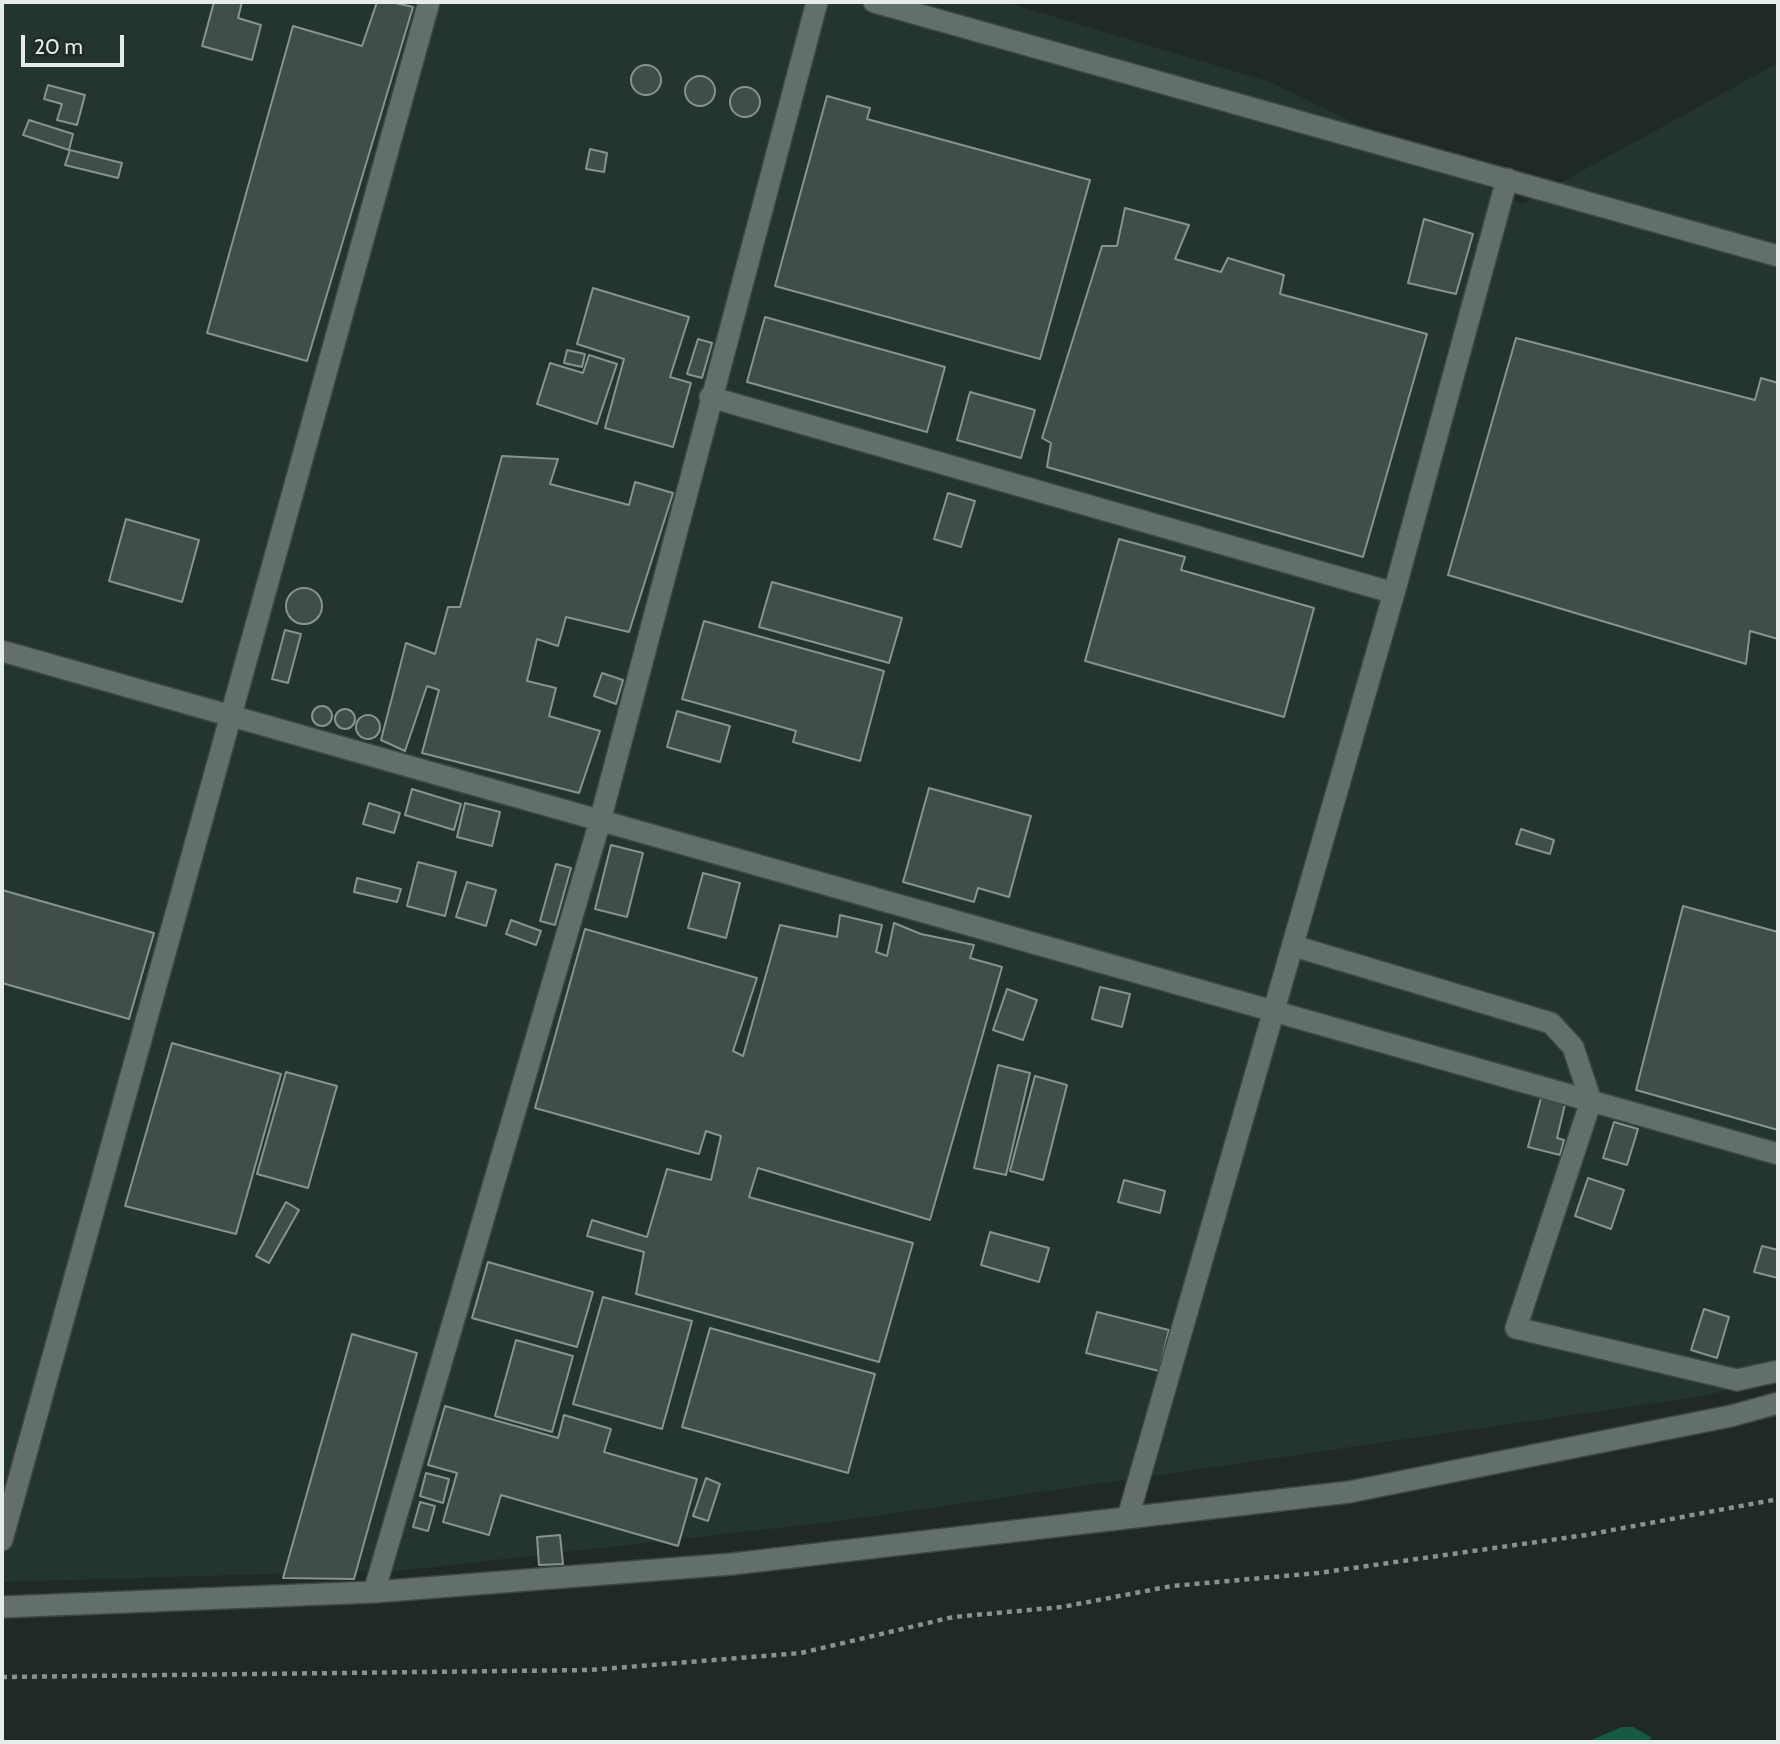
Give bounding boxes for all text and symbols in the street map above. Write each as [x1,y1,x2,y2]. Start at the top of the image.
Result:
scale bar [24,21,128,65]
text: 20 m [34,34,83,59]

